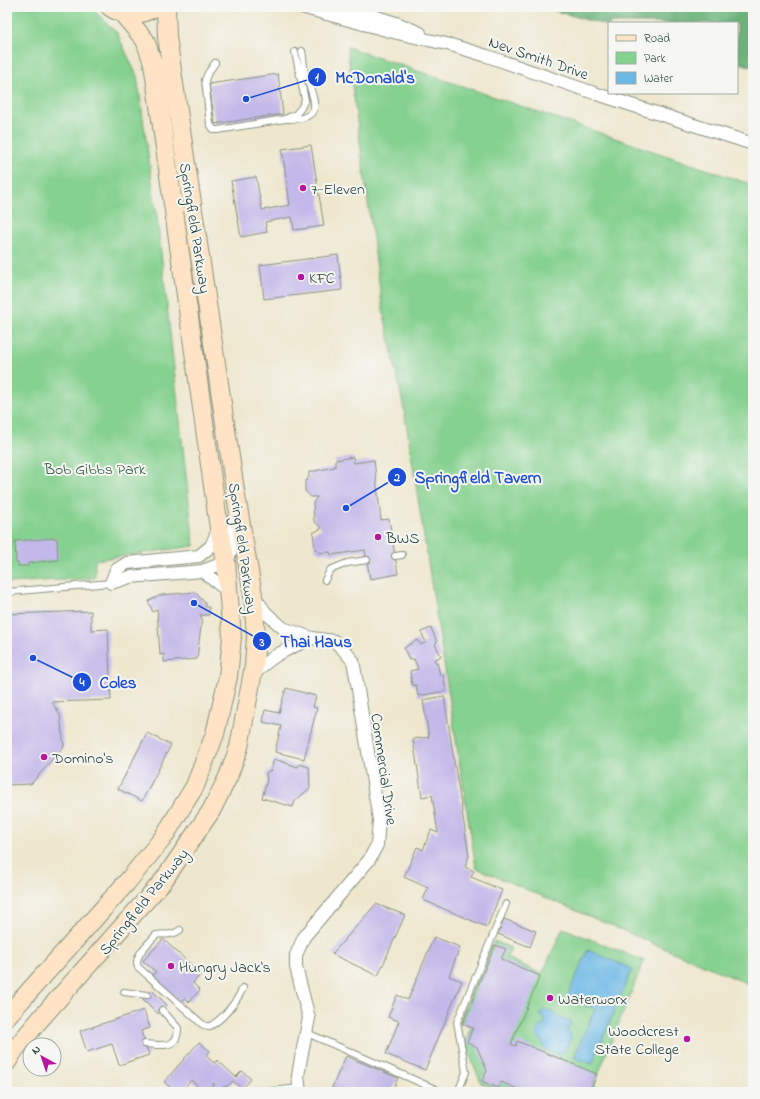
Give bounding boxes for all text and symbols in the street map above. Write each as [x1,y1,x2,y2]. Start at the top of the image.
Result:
legend [608,22,738,94]
text: Road [644,30,670,48]
street label: Nev Smith Drive [485,31,592,87]
text: Park [644,50,666,68]
callout: McDonald's [307,62,423,91]
text: McDonald's [335,66,415,91]
text: 1 [315,69,319,87]
text: Water [644,70,673,88]
street label: Springfield Parkway [172,161,216,295]
place label: 7-Eleven [311,178,365,202]
marker: 7-Eleven [298,183,308,193]
place label: KFC [309,267,335,291]
marker: KFC [296,272,306,282]
park label: Bob Gibbs Park [43,458,147,482]
callout: Springfield Tavern [387,462,550,491]
text: Springfield Tavern [414,466,542,493]
text: 2 [393,469,400,487]
street label: Springfield Parkway [221,481,263,615]
place label: BWS [385,527,419,551]
marker: BWS [373,532,383,542]
callout: Thai Haus [252,627,360,656]
text: Thai Haus [280,630,352,655]
text: 3 [259,634,265,652]
callout: Coles [72,667,144,696]
text: Coles [100,671,137,696]
text: 4 [79,674,85,692]
street label: Commercial Drive [363,712,403,828]
place label: Domino's [51,747,113,771]
marker: Domino's [39,752,49,762]
street label: Springfield Parkway [94,843,195,961]
place label: Hungry Jack's [179,956,271,980]
marker: Hungry Jack's [166,961,176,971]
place label: Waterworx [558,988,627,1012]
marker: Waterworx [545,993,555,1003]
place label: Woodcrest State College [595,1020,680,1062]
marker: Woodcrest State College [682,1034,692,1044]
north arrow [22,1037,62,1077]
text: N [28,1042,44,1059]

